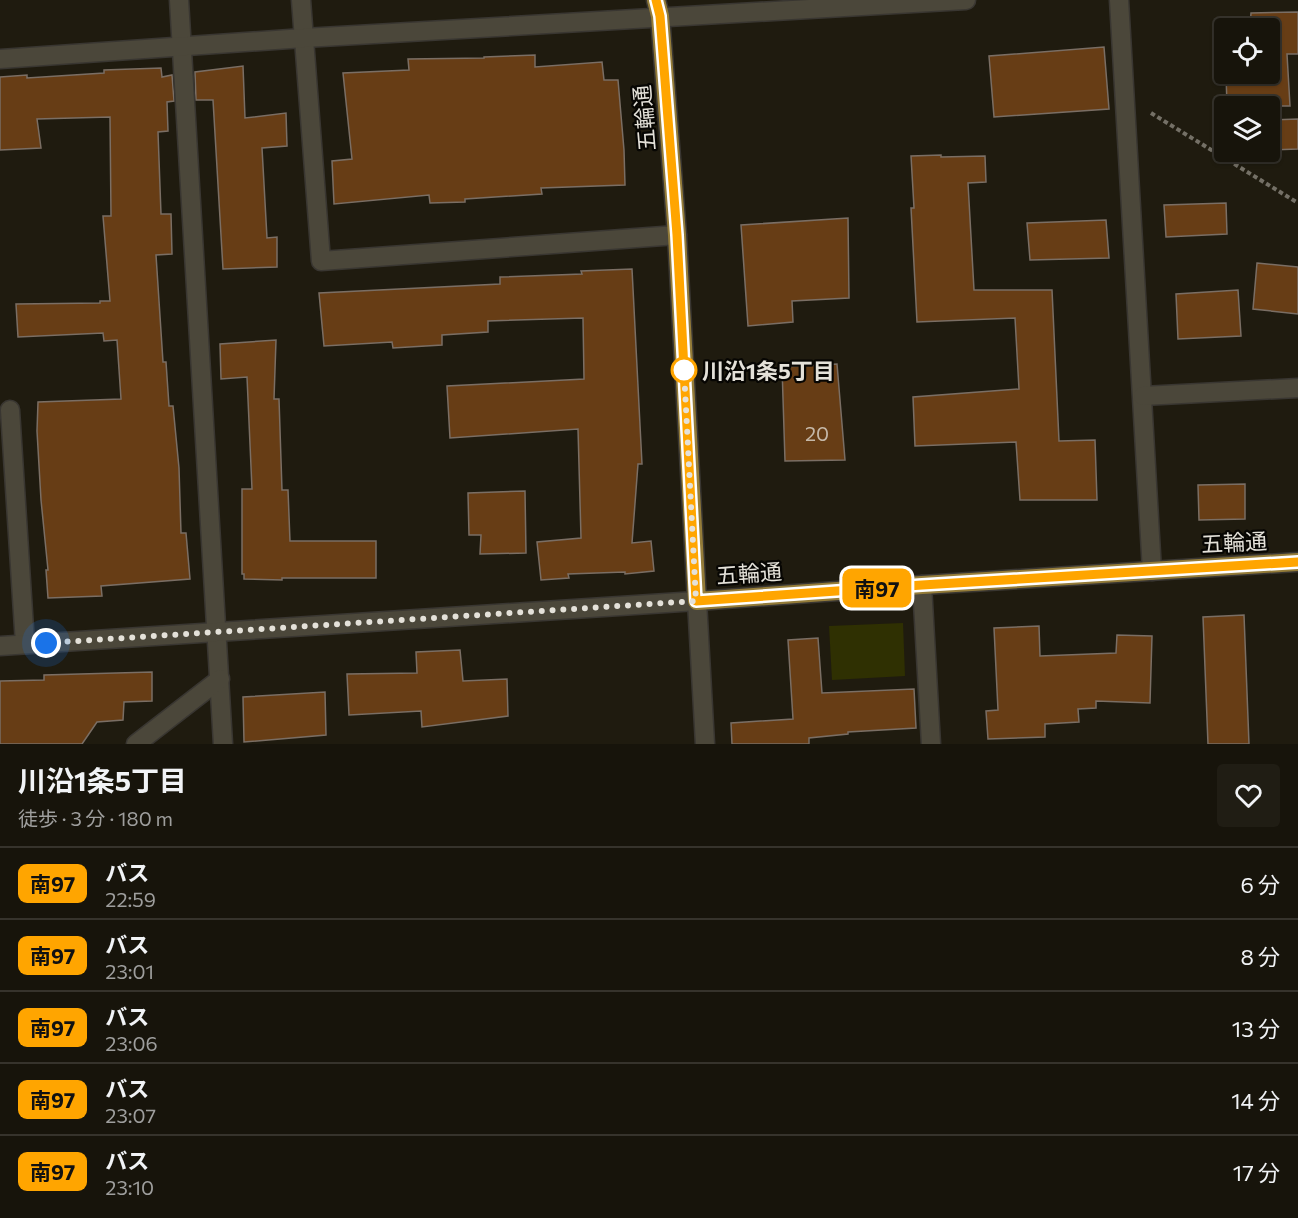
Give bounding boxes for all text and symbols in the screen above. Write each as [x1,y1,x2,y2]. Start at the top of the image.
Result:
map controls [1214,18,1280,162]
button: locate [1214,18,1280,84]
street label: 五輪通 [628,84,660,152]
button: layers [1214,96,1280,162]
marker: 川沿1条5丁目 [671,357,697,383]
place label: 川沿1条5丁目 [702,357,835,384]
house number: 20 [805,421,829,445]
street label: 五輪通 [1200,527,1268,557]
street label: 五輪通 [715,557,783,589]
line badge: 南97 [842,568,912,608]
text: 南97 [854,576,900,601]
your location [31,628,61,658]
text: 川沿1条5丁目 [18,763,187,797]
button: heart [1217,764,1280,827]
text: 徒歩 · 3 分 · 180 m [18,806,173,830]
text: バス [105,859,149,886]
text: 南97 [30,871,75,896]
text: 6 分 [1240,871,1280,898]
text: 22:59 [105,887,156,911]
text: バス [105,931,149,958]
text: 南97 [30,943,75,968]
text: 8 分 [1240,943,1280,970]
text: 23:01 [105,959,154,983]
text: バス [105,1003,149,1030]
text: 南97 [30,1015,75,1040]
text: 13 分 [1232,1015,1280,1042]
text: 23:06 [105,1031,158,1055]
text: バス [105,1075,149,1102]
text: 南97 [30,1087,75,1112]
text: 14 分 [1231,1087,1280,1114]
text: 23:07 [105,1103,156,1127]
text: バス [105,1147,149,1174]
text: 南97 [30,1159,75,1184]
text: 17 分 [1233,1159,1280,1186]
text: 23:10 [105,1175,154,1199]

